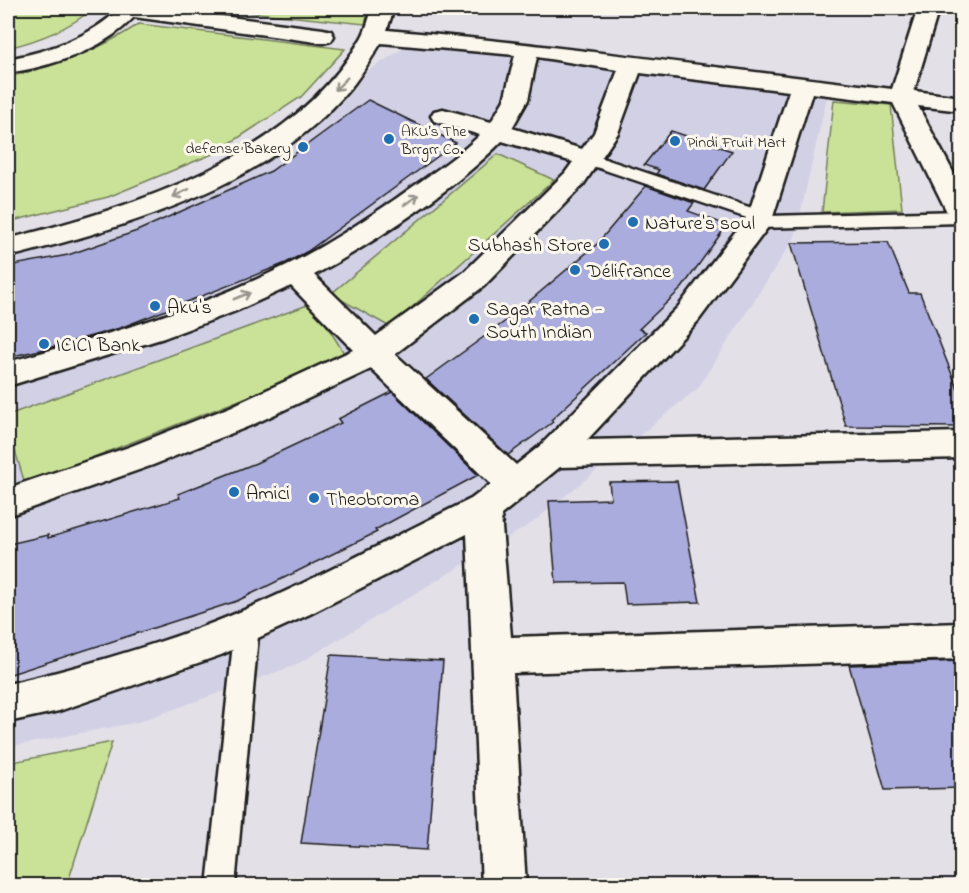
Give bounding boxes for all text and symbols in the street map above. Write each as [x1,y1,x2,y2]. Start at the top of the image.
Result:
one-way arrow [334,77,348,92]
place label: AKU’s The Brrgrr Co. [400,120,467,162]
place label: Pindi Fruit Mart [687,131,787,155]
marker: AKU’s The Brrgrr Co. [382,132,396,146]
marker: Pindi Fruit Mart [668,134,682,148]
place label: defense Bakery [186,137,291,161]
marker: defense Bakery [296,140,310,154]
one-way arrow [172,188,190,199]
one-way arrow [403,194,419,206]
place label: Nature's soul [645,210,755,239]
marker: Nature's soul [626,215,640,229]
place label: Subhash Store [468,232,592,261]
marker: Subhash Store [597,237,611,251]
place label: Délifrance [586,258,671,287]
marker: Délifrance [568,263,582,277]
one-way arrow [232,290,251,301]
place label: Aku's [167,294,212,323]
place label: Sagar Ratna - South Indian [486,296,602,348]
marker: Aku's [148,299,162,313]
marker: Sagar Ratna - South Indian [467,312,481,326]
place label: ICICI Bank [56,332,140,361]
marker: ICICI Bank [37,337,51,351]
place label: Amici [246,480,290,509]
marker: Amici [227,485,241,499]
place label: Theobroma [326,486,419,515]
marker: Theobroma [307,491,321,505]

